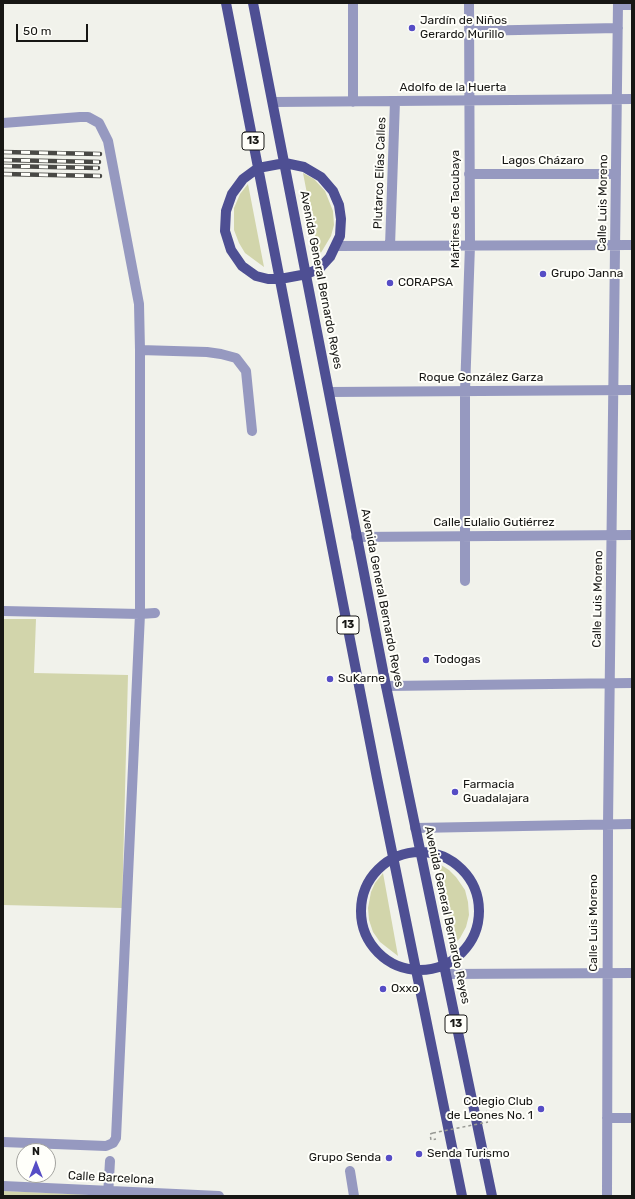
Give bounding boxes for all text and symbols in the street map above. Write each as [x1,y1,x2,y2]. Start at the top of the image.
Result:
place label: Jardín de Niños Gerardo Murillo [420,14,507,42]
scale bar [18,16,90,42]
marker: Jardín de Niños Gerardo Murillo [407,23,417,33]
text: 50 m [23,24,51,38]
street label: Adolfo de la Huerta [400,81,506,95]
street label: Plutarco Elías Calles [371,117,389,229]
road number: 13 [242,132,264,150]
street label: Mártires de Tacubaya [449,150,463,268]
street label: Lagos Cházaro [502,154,584,168]
street label: Calle Luis Moreno [595,154,611,252]
street label: Avenida General Bernardo Reyes [297,189,345,371]
place label: Grupo Janna [551,267,623,281]
marker: Grupo Janna [538,269,548,279]
place label: CORAPSA [398,276,453,290]
marker: CORAPSA [385,278,395,288]
street label: Roque González Garza [419,371,543,385]
street label: Avenida General Bernardo Reyes [358,507,406,689]
street label: Calle Eulalio Gutiérrez [433,516,555,530]
street label: Calle Luis Moreno [590,550,606,648]
road number: 13 [337,616,359,634]
place label: Todogas [434,653,481,667]
marker: Todogas [421,655,431,665]
place label: SuKarne [338,672,385,686]
marker: SuKarne [325,674,335,684]
place label: Farmacia Guadalajara [463,778,529,806]
marker: Farmacia Guadalajara [450,787,460,797]
street label: Avenida General Bernardo Reyes [421,825,473,1005]
street label: Calle Luis Moreno [587,874,601,972]
place label: Oxxo [391,982,419,996]
marker: Oxxo [378,984,388,994]
road number: 13 [445,1015,467,1033]
place label: Colegio Club de Leones No. 1 [447,1095,533,1123]
marker: Colegio Club de Leones No. 1 [536,1104,546,1114]
north arrow [16,1143,56,1183]
text: N [32,1145,40,1158]
place label: Senda Turismo [427,1147,510,1161]
marker: Senda Turismo [414,1149,424,1159]
place label: Grupo Senda [309,1151,381,1165]
marker: Grupo Senda [384,1153,394,1163]
street label: Calle Barcelona [68,1169,154,1187]

